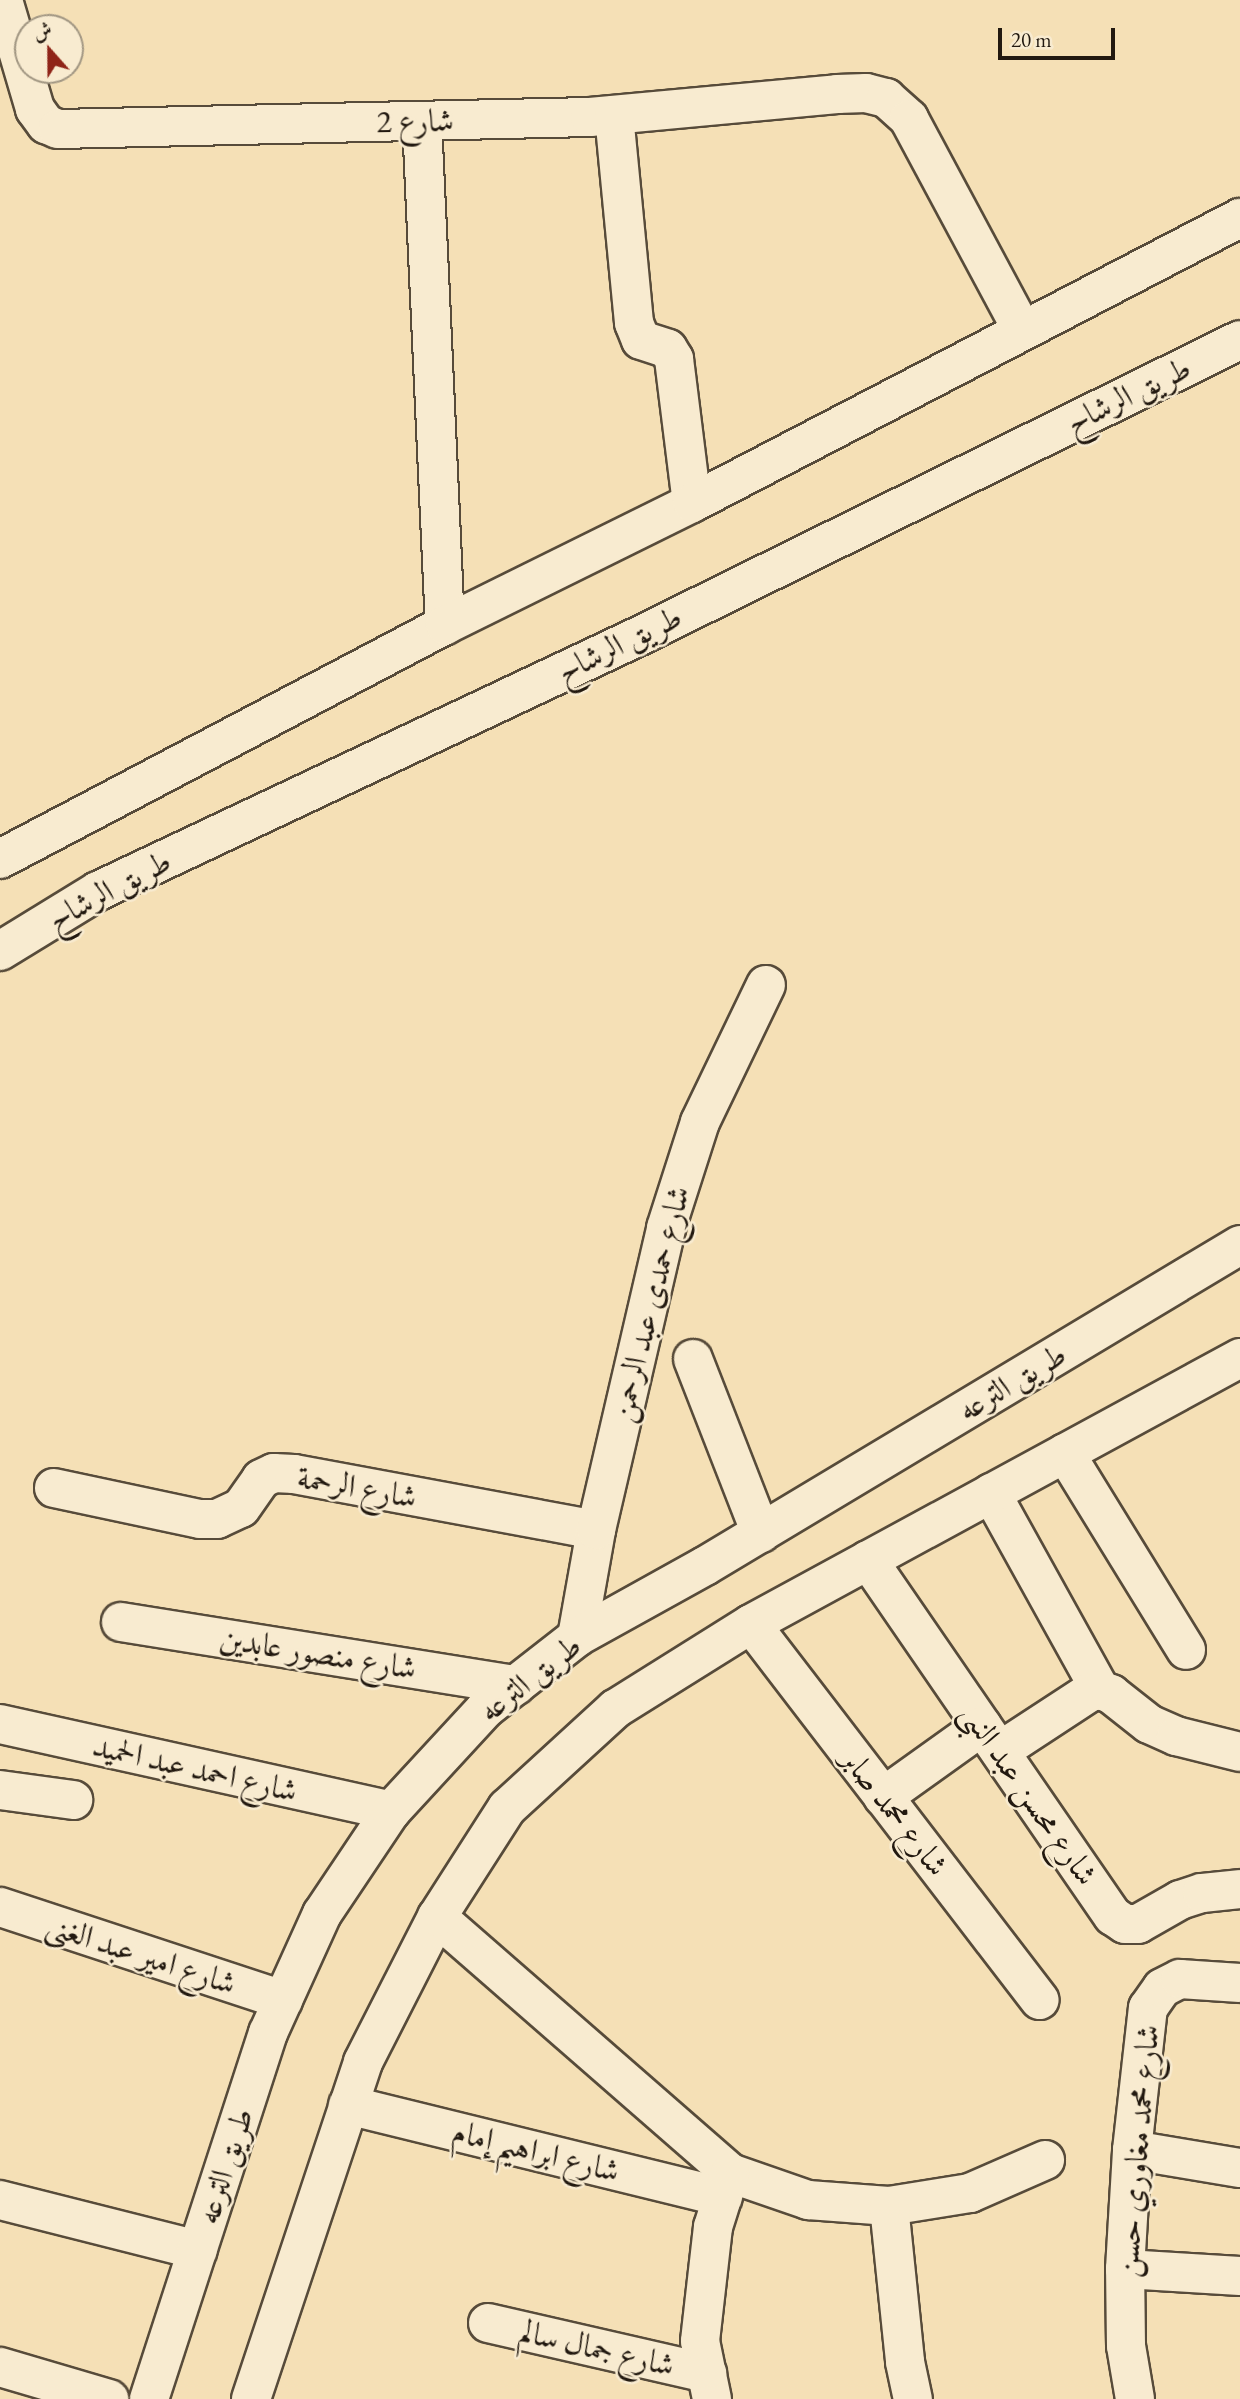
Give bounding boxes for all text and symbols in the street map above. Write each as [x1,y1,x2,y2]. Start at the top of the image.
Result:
north arrow [14,14,84,84]
scale bar [1002,14,1119,58]
text: ش [29,16,55,46]
text: 20 m [1011,26,1052,53]
street label: شارع 2 [376,101,454,141]
street label: طريق الرشاح [1059,348,1197,442]
street label: طريق الرشاح [550,597,688,691]
street label: طريق الرشاح [40,841,178,939]
street label: شارع حمدى عبد الرحمن [602,1182,698,1426]
street label: طريق الترعه [951,1335,1073,1429]
street label: شارع الرحمة [294,1458,420,1516]
street label: شارع منصور عابدين [217,1618,419,1688]
street label: طريق الترعه [471,1626,589,1730]
street label: شارع محسن عبد النبى [952,1695,1106,1893]
street label: شارع احمد عبد الحميد [89,1726,301,1810]
street label: شارع محمد صابر [833,1740,957,1884]
street label: شارع امير عبد الغنى [41,1905,241,2003]
street label: شارع محمد مغاوري حسن [1107,2023,1167,2279]
street label: طريق الترعه [188,2103,262,2229]
street label: شارع ابراهيم إمام [448,2112,624,2190]
street label: شارع جمال سالم [516,2312,678,2384]

